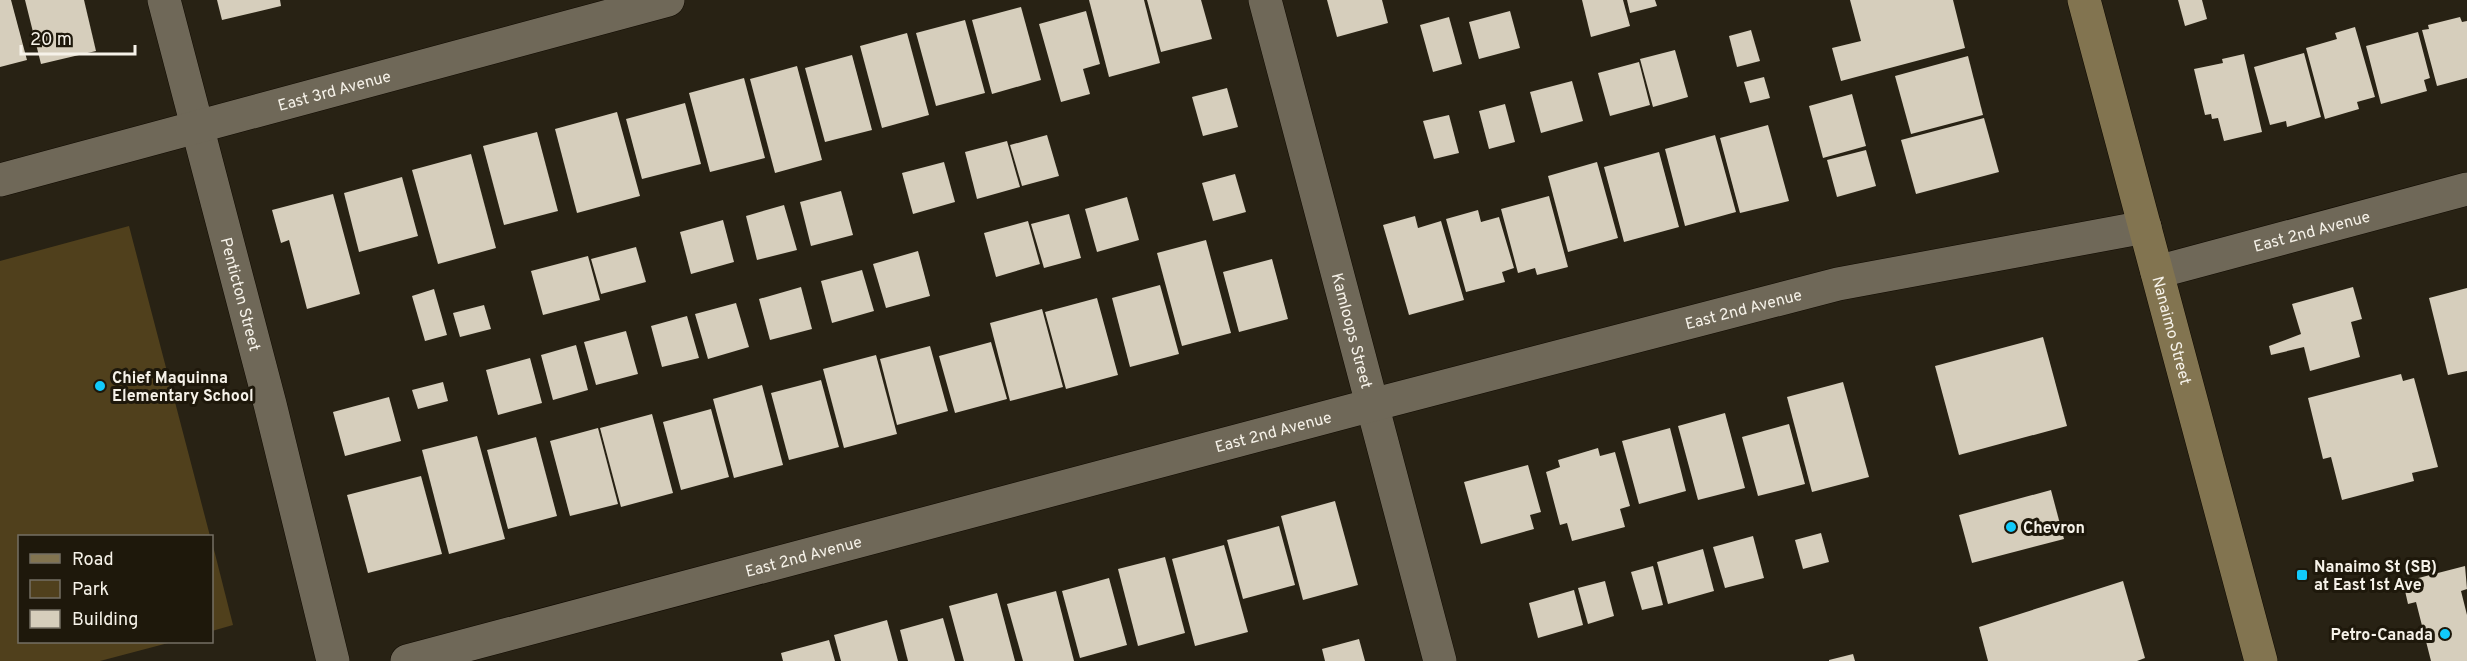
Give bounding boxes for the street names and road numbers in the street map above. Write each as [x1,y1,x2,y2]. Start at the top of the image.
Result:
street label: East 3rd Avenue [276,67,393,117]
street label: East 2nd Avenue [2252,207,2373,258]
street label: Penticton Street [215,235,264,354]
street label: Kamloops Street [1326,271,1375,391]
street label: Nanaimo Street [2146,274,2195,387]
street label: East 2nd Avenue [1683,286,1804,335]
street label: East 2nd Avenue [1213,408,1334,458]
street label: East 2nd Avenue [743,533,864,583]

